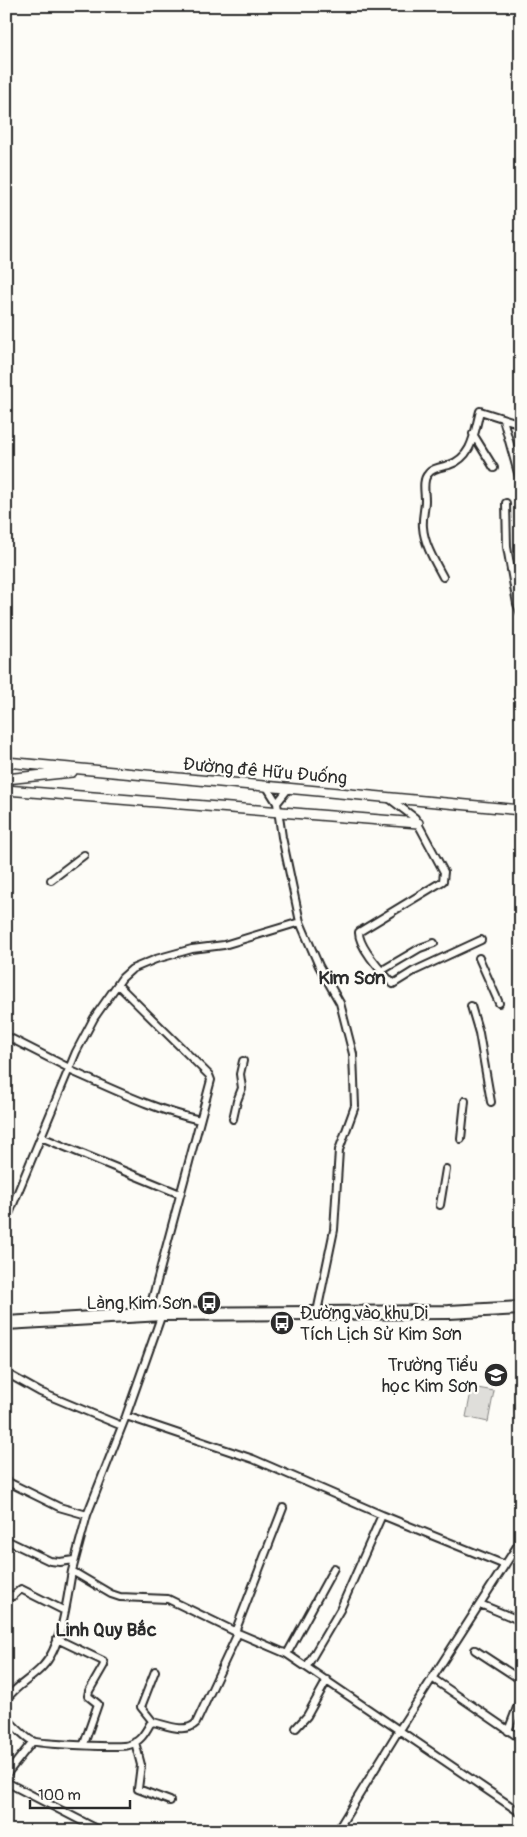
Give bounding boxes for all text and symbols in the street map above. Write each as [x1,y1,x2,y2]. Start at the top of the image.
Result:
street label: Đường đê Hữu Đuống [182,753,348,790]
district label: Kim Sơn [318,966,386,990]
bus stop icon: Làng Kim Sơn [196,1290,222,1316]
place label: Làng Kim Sơn [86,1292,192,1315]
place label: Đường vào khu Di Tích Lịch Sử Kim Sơn [300,1302,462,1346]
bus stop icon: Đường vào khu Di Tích Lịch Sử Kim Sơn [269,1310,295,1336]
place label: Trường Tiểu học Kim Sơn [382,1354,478,1398]
school or university icon: Trường Tiểu học Kim Sơn [483,1362,509,1388]
district label: Linh Quy Bắc [55,1618,157,1642]
scale bar [30,1777,130,1809]
text: 100 m [38,1786,81,1805]

